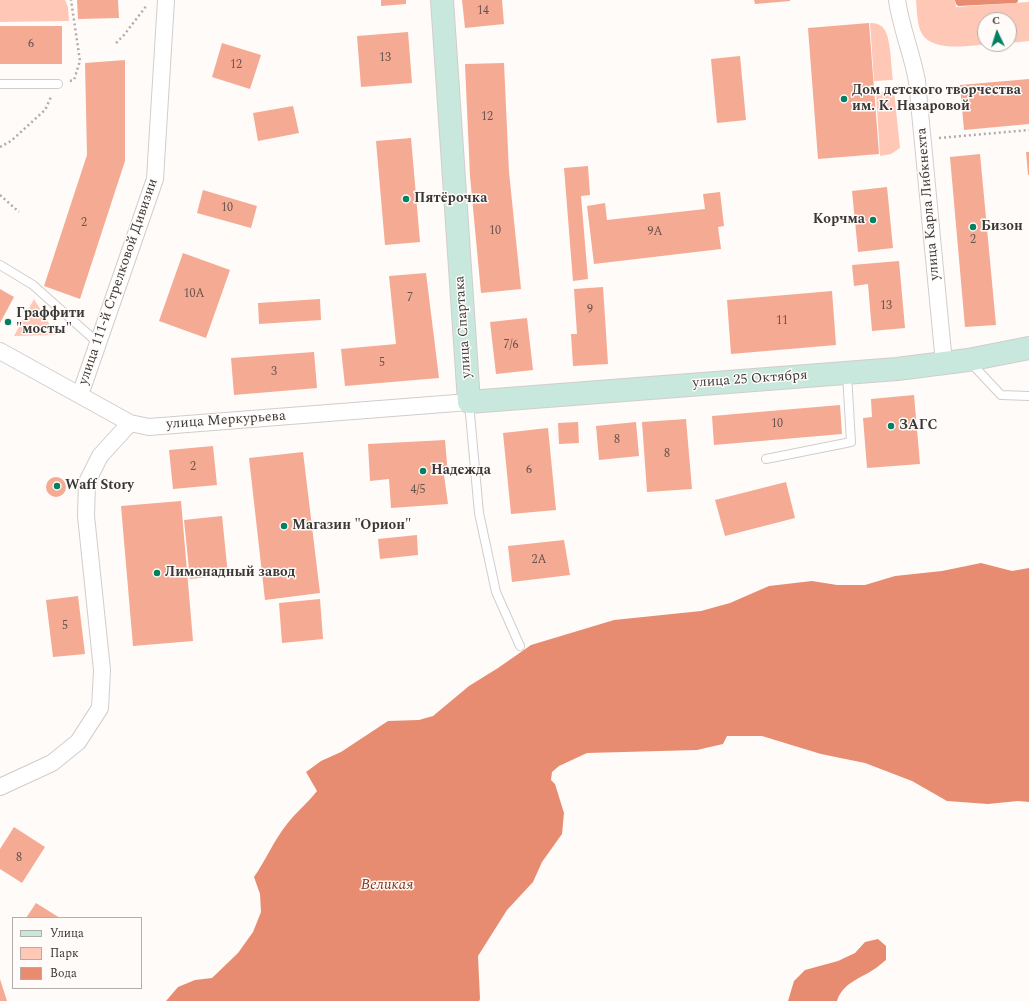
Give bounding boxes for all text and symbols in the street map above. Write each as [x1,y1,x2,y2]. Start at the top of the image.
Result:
house number: 14 [477,5,489,19]
north arrow [977,12,1017,52]
text: С [992,12,1001,29]
house number: 6 [28,38,34,52]
house number: 13 [379,52,391,66]
house number: 12 [230,59,242,73]
place label: Дом детского творчества им. К. Назаровой [852,83,1021,116]
marker: Дом детского творчества им. К. Назаровой [839,94,849,104]
house number: 12 [481,111,493,125]
street label: улица Карла Либкнехта [914,127,944,281]
street label: улица 111-й Стрелковой Дивизии [76,177,162,387]
place label: Пятёрочка [414,191,487,207]
marker: Пятёрочка [401,194,411,204]
house number: 10 [221,202,233,216]
place label: Корчма [813,212,865,228]
marker: Корчма [868,215,878,225]
house number: 2 [81,217,87,231]
place label: Бизон [981,219,1023,235]
marker: Бизон [968,222,978,232]
house number: 10 [489,225,501,239]
house number: 9А [648,226,662,240]
house number: 2 [970,234,976,248]
street label: улица Спартака [452,275,476,379]
house number: 10А [184,288,204,302]
house number: 7 [407,292,413,306]
house number: 13 [880,300,892,314]
house number: 9 [587,304,593,318]
place label: Граффити "мосты" [16,306,85,338]
house number: 11 [776,315,788,329]
marker: Граффити "мосты" [3,317,13,327]
house number: 7/6 [504,339,518,353]
house number: 5 [379,357,385,371]
house number: 3 [271,366,277,380]
street label: улица 25 Октября [692,368,808,392]
street label: улица Меркурьева [166,408,286,434]
house number: 10 [771,418,783,432]
place label: ЗАГС [899,418,937,434]
marker: ЗАГС [886,421,896,431]
house number: 8 [614,434,620,448]
house number: 8 [664,448,670,462]
house number: 2 [190,461,196,475]
place label: Надежда [431,463,491,479]
house number: 6 [526,464,532,478]
marker: Надежда [418,466,428,476]
place label: Waff Story [65,478,134,494]
marker: Waff Story [52,481,62,491]
house number: 4/5 [411,484,425,498]
place label: Магазин "Орион" [292,518,411,534]
marker: Магазин "Орион" [279,521,289,531]
house number: 2А [532,554,546,568]
place label: Лимонадный завод [165,565,295,581]
marker: Лимонадный завод [152,568,162,578]
house number: 5 [62,620,68,634]
house number: 8 [16,852,22,866]
water label: Великая [361,877,413,895]
legend [12,917,142,989]
text: Улица [50,924,84,943]
text: Парк [50,944,79,963]
text: Вода [50,964,77,983]

